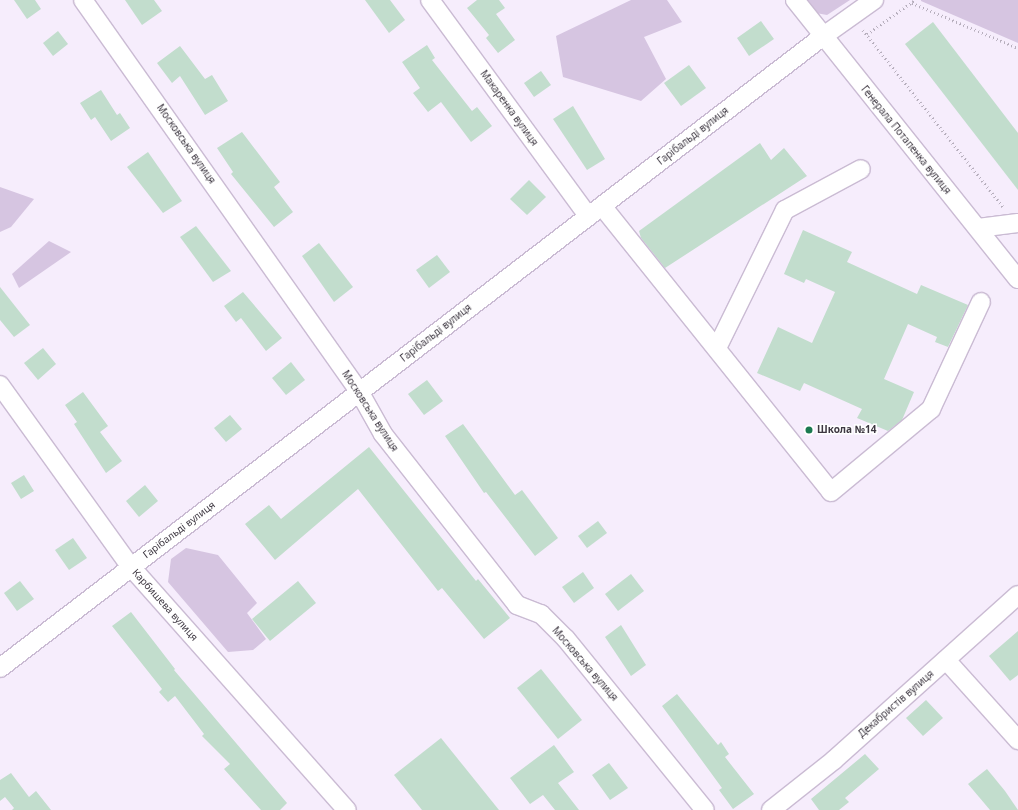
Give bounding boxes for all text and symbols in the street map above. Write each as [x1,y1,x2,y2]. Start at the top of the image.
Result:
street label: Макаренка вулиця [478,68,540,148]
street label: Генерала Потапенка вулиця [859,83,953,197]
street label: Московська вулиця [154,102,218,186]
street label: Гарібальді вулиця [655,104,731,168]
street label: Гарібальді вулиця [398,301,474,365]
street label: Московська вулиця [339,368,401,454]
place label: Школа №14 [817,424,876,436]
marker: Школа №14 [804,425,814,435]
street label: Гарібальді вулиця [141,499,217,561]
street label: Карбишева вулиця [130,567,200,643]
street label: Московська вулиця [550,624,620,704]
street label: Декабристів вулиця [856,668,936,740]

